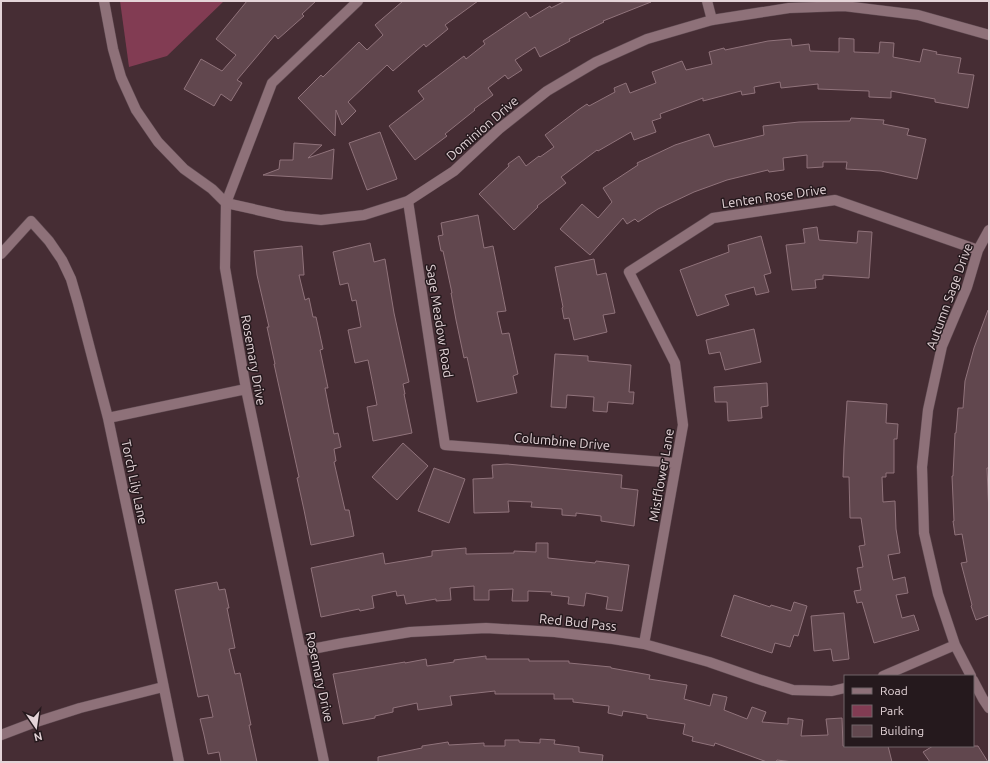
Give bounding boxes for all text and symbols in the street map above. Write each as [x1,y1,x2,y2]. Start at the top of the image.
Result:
street label: Dominion Drive [443,93,521,163]
street label: Lenten Rose Drive [720,182,828,210]
street label: Autumn Sage Drive [923,241,975,351]
street label: Sage Meadow Road [424,263,456,379]
street label: Rosemary Drive [239,314,269,406]
street label: Mistflower Lane [646,427,676,523]
street label: Columbine Drive [513,430,611,452]
street label: Torch Lily Lane [119,439,151,525]
street label: Red Bud Pass [539,611,618,633]
street label: Rosemary Drive [304,631,336,723]
legend [844,675,974,747]
text: Road [880,684,908,697]
text: Park [880,704,904,717]
north arrow [16,707,56,747]
text: Building [880,724,924,737]
text: N [33,730,44,744]

